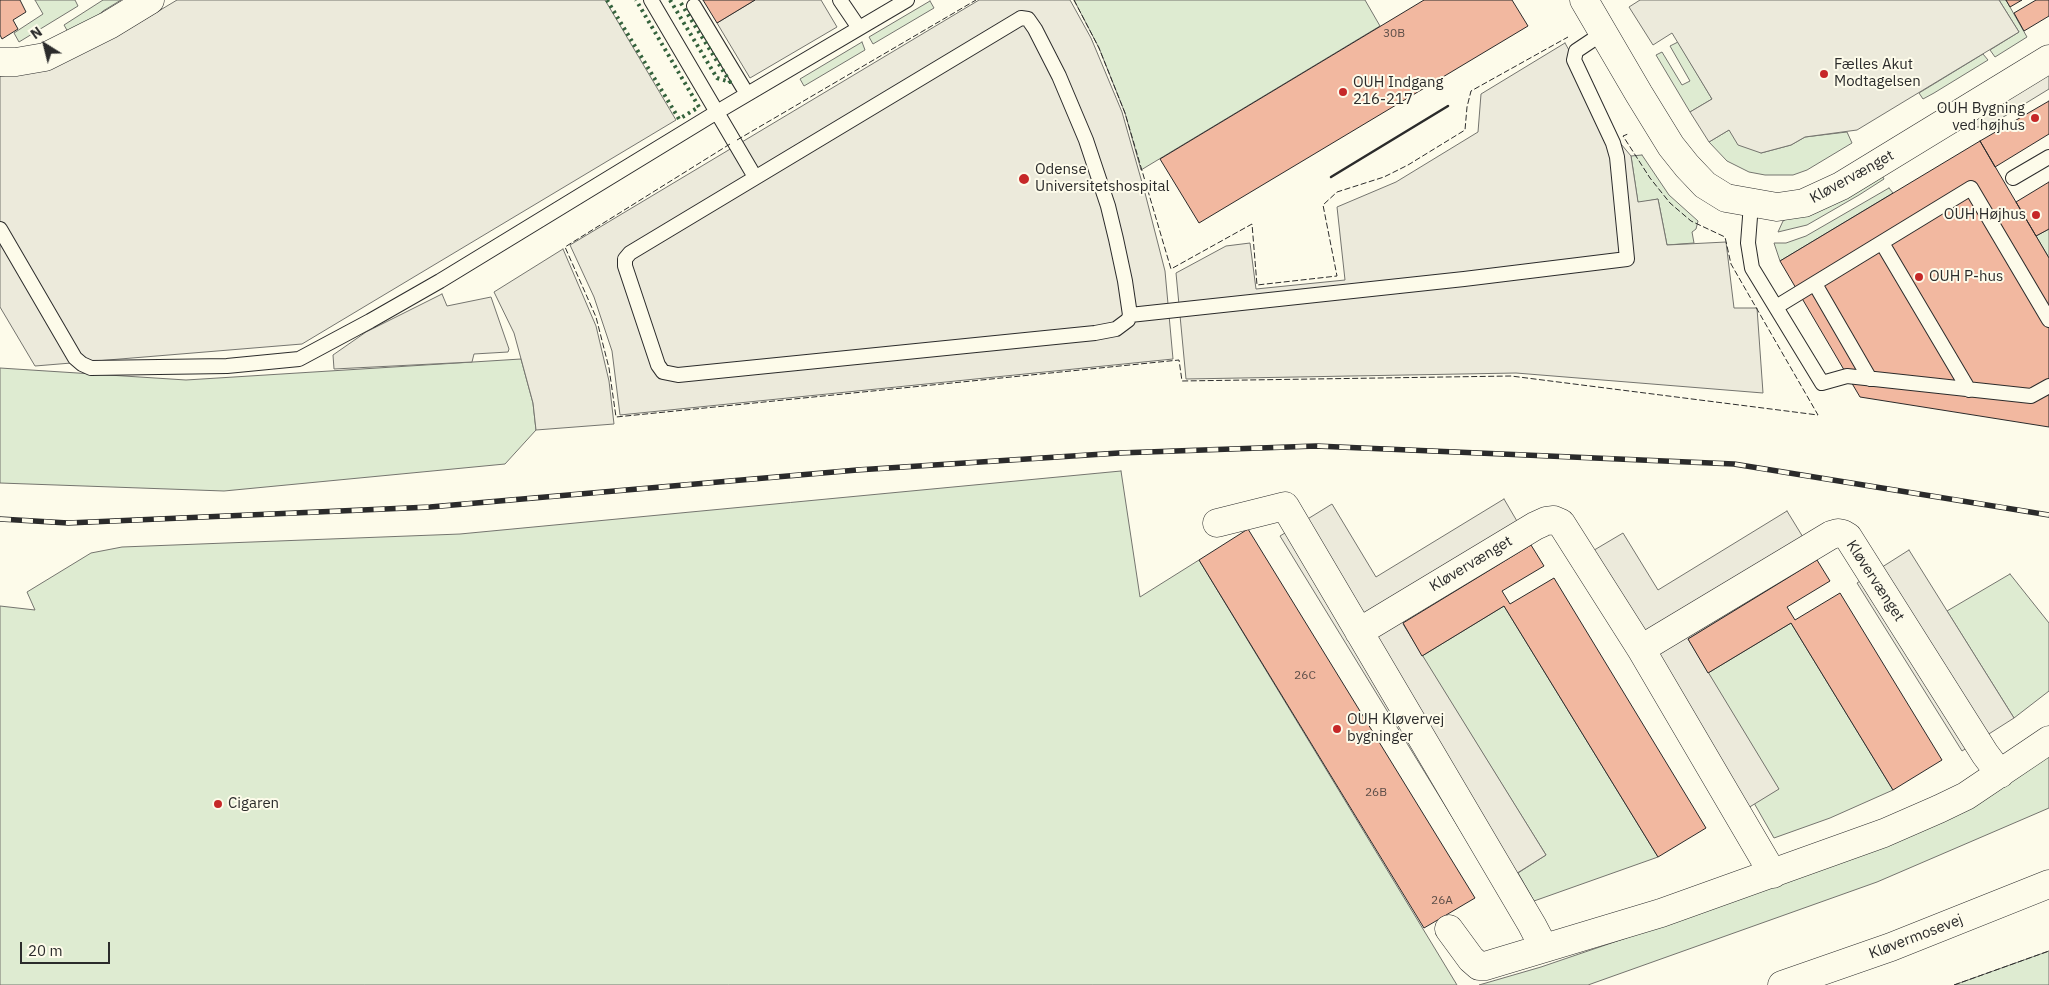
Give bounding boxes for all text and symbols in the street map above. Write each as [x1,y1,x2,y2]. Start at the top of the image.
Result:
north arrow [20,20,70,70]
text: N [27,23,46,43]
house number: 30B [1383,27,1405,41]
place label: Fælles Akut Modtagelsen [1834,56,1921,91]
marker: Fælles Akut Modtagelsen [1818,68,1830,80]
place label: OUH Indgang 216-217 [1353,74,1443,109]
marker: OUH Indgang 216-217 [1337,86,1349,98]
place label: OUH Bygning ved højhus [1937,100,2025,135]
marker: OUH Bygning ved højhus [2029,112,2041,124]
street label: Kløvervænget [1807,147,1897,207]
place label: Odense Universitetshospital [1035,161,1170,196]
marker: Odense Universitetshospital [1017,172,1031,186]
place label: OUH Højhus [1944,206,2026,224]
marker: OUH Højhus [2030,209,2042,221]
place label: OUH P-hus [1929,268,2003,286]
marker: OUH P-hus [1913,271,1925,283]
street label: Kløvervænget [1426,532,1516,596]
street label: Kløvervænget [1842,537,1908,625]
house number: 26C [1294,669,1316,683]
place label: OUH Kløvervej bygninger [1347,711,1444,746]
marker: OUH Kløvervej bygninger [1331,723,1343,735]
house number: 26B [1365,786,1387,800]
place label: Cigaren [228,795,279,813]
marker: Cigaren [212,798,224,810]
house number: 26A [1431,894,1453,908]
street label: Kløvermosevej [1866,911,1966,963]
scale bar [22,932,112,964]
text: 20 m [28,941,63,960]

